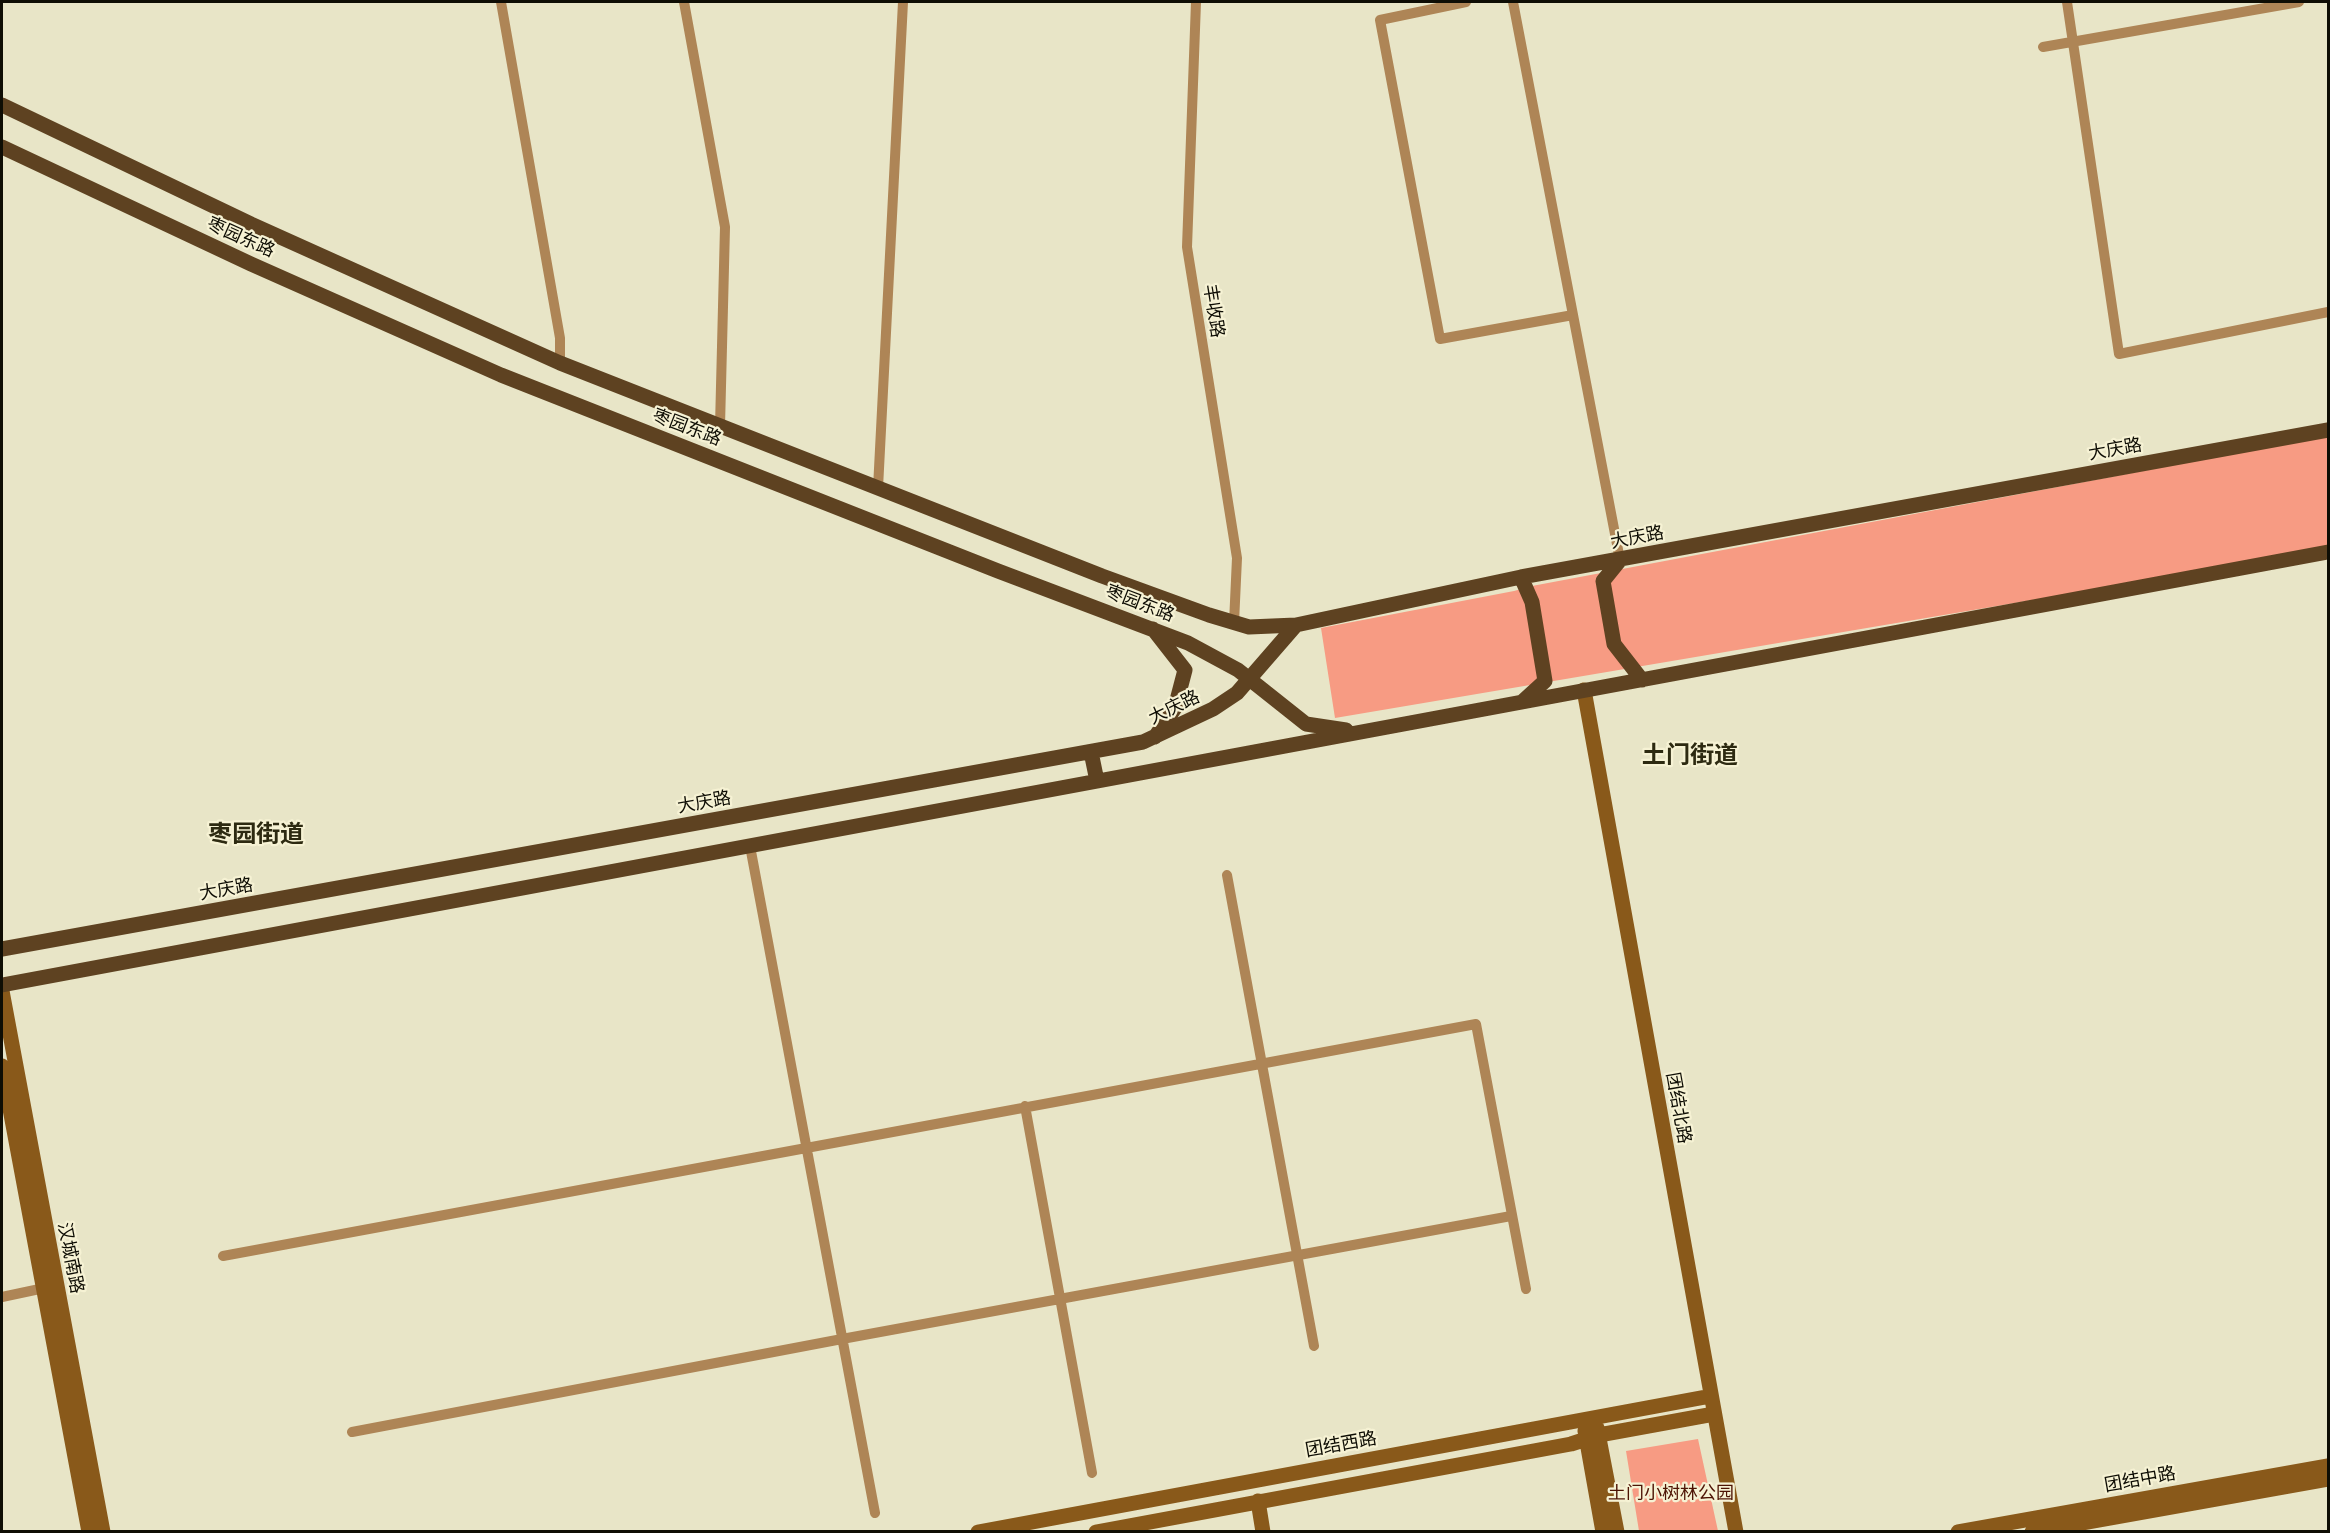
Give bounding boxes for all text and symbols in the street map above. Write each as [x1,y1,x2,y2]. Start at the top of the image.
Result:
street label: 枣园东路 [204,212,278,262]
street label: 丰收路 [1199,283,1229,339]
street label: 枣园东路 [650,404,724,450]
street label: 大庆路 [2087,434,2143,464]
street label: 大庆路 [1608,521,1666,553]
street label: 枣园东路 [1103,580,1177,626]
street label: 大庆路 [1145,685,1203,729]
district label: 土门街道 [1642,741,1738,769]
street label: 大庆路 [676,787,732,817]
district label: 枣园街道 [208,820,304,848]
street label: 大庆路 [198,874,254,904]
street label: 团结北路 [1662,1071,1696,1145]
street label: 汉城南路 [54,1221,88,1295]
street label: 团结西路 [1304,1427,1378,1461]
street label: 团结中路 [2103,1462,2177,1496]
park label: 土门小树林公园 [1608,1482,1734,1504]

